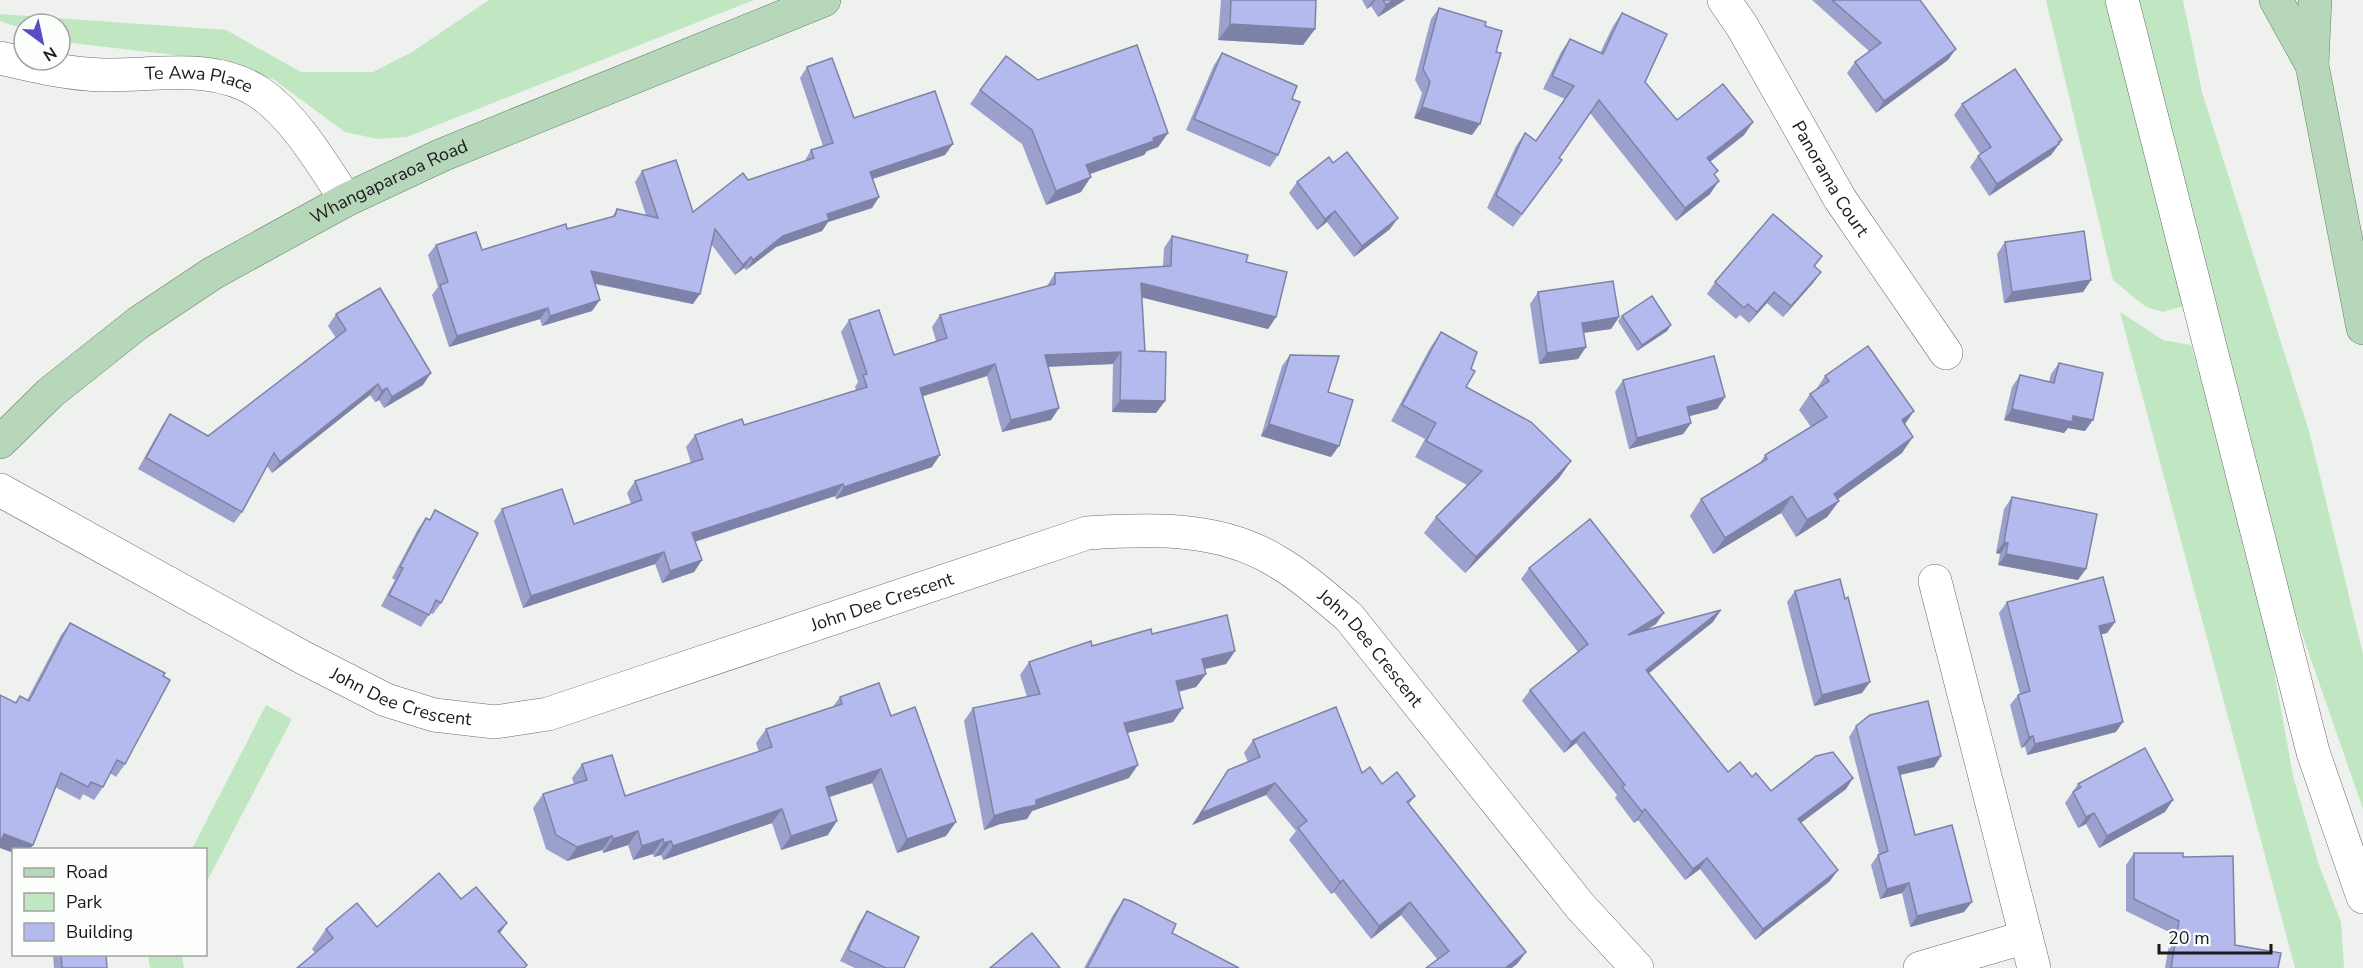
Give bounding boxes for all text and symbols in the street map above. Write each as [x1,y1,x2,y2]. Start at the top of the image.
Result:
north arrow [12,12,72,72]
text: N [39,41,61,66]
street label: Te Awa Place [144,61,257,99]
street label: Panorama Court [1786,117,1875,242]
street label: Whangaparaoa Road [306,134,471,229]
street label: John Dee Crescent [806,567,957,637]
street label: John Dee Crescent [1312,583,1429,712]
street label: John Dee Crescent [325,661,474,731]
legend [12,848,207,956]
text: Road [66,860,108,884]
text: Park [66,890,103,914]
scale bar [2159,917,2272,955]
text: Building [66,920,133,944]
text: 20 m [2168,926,2210,950]

